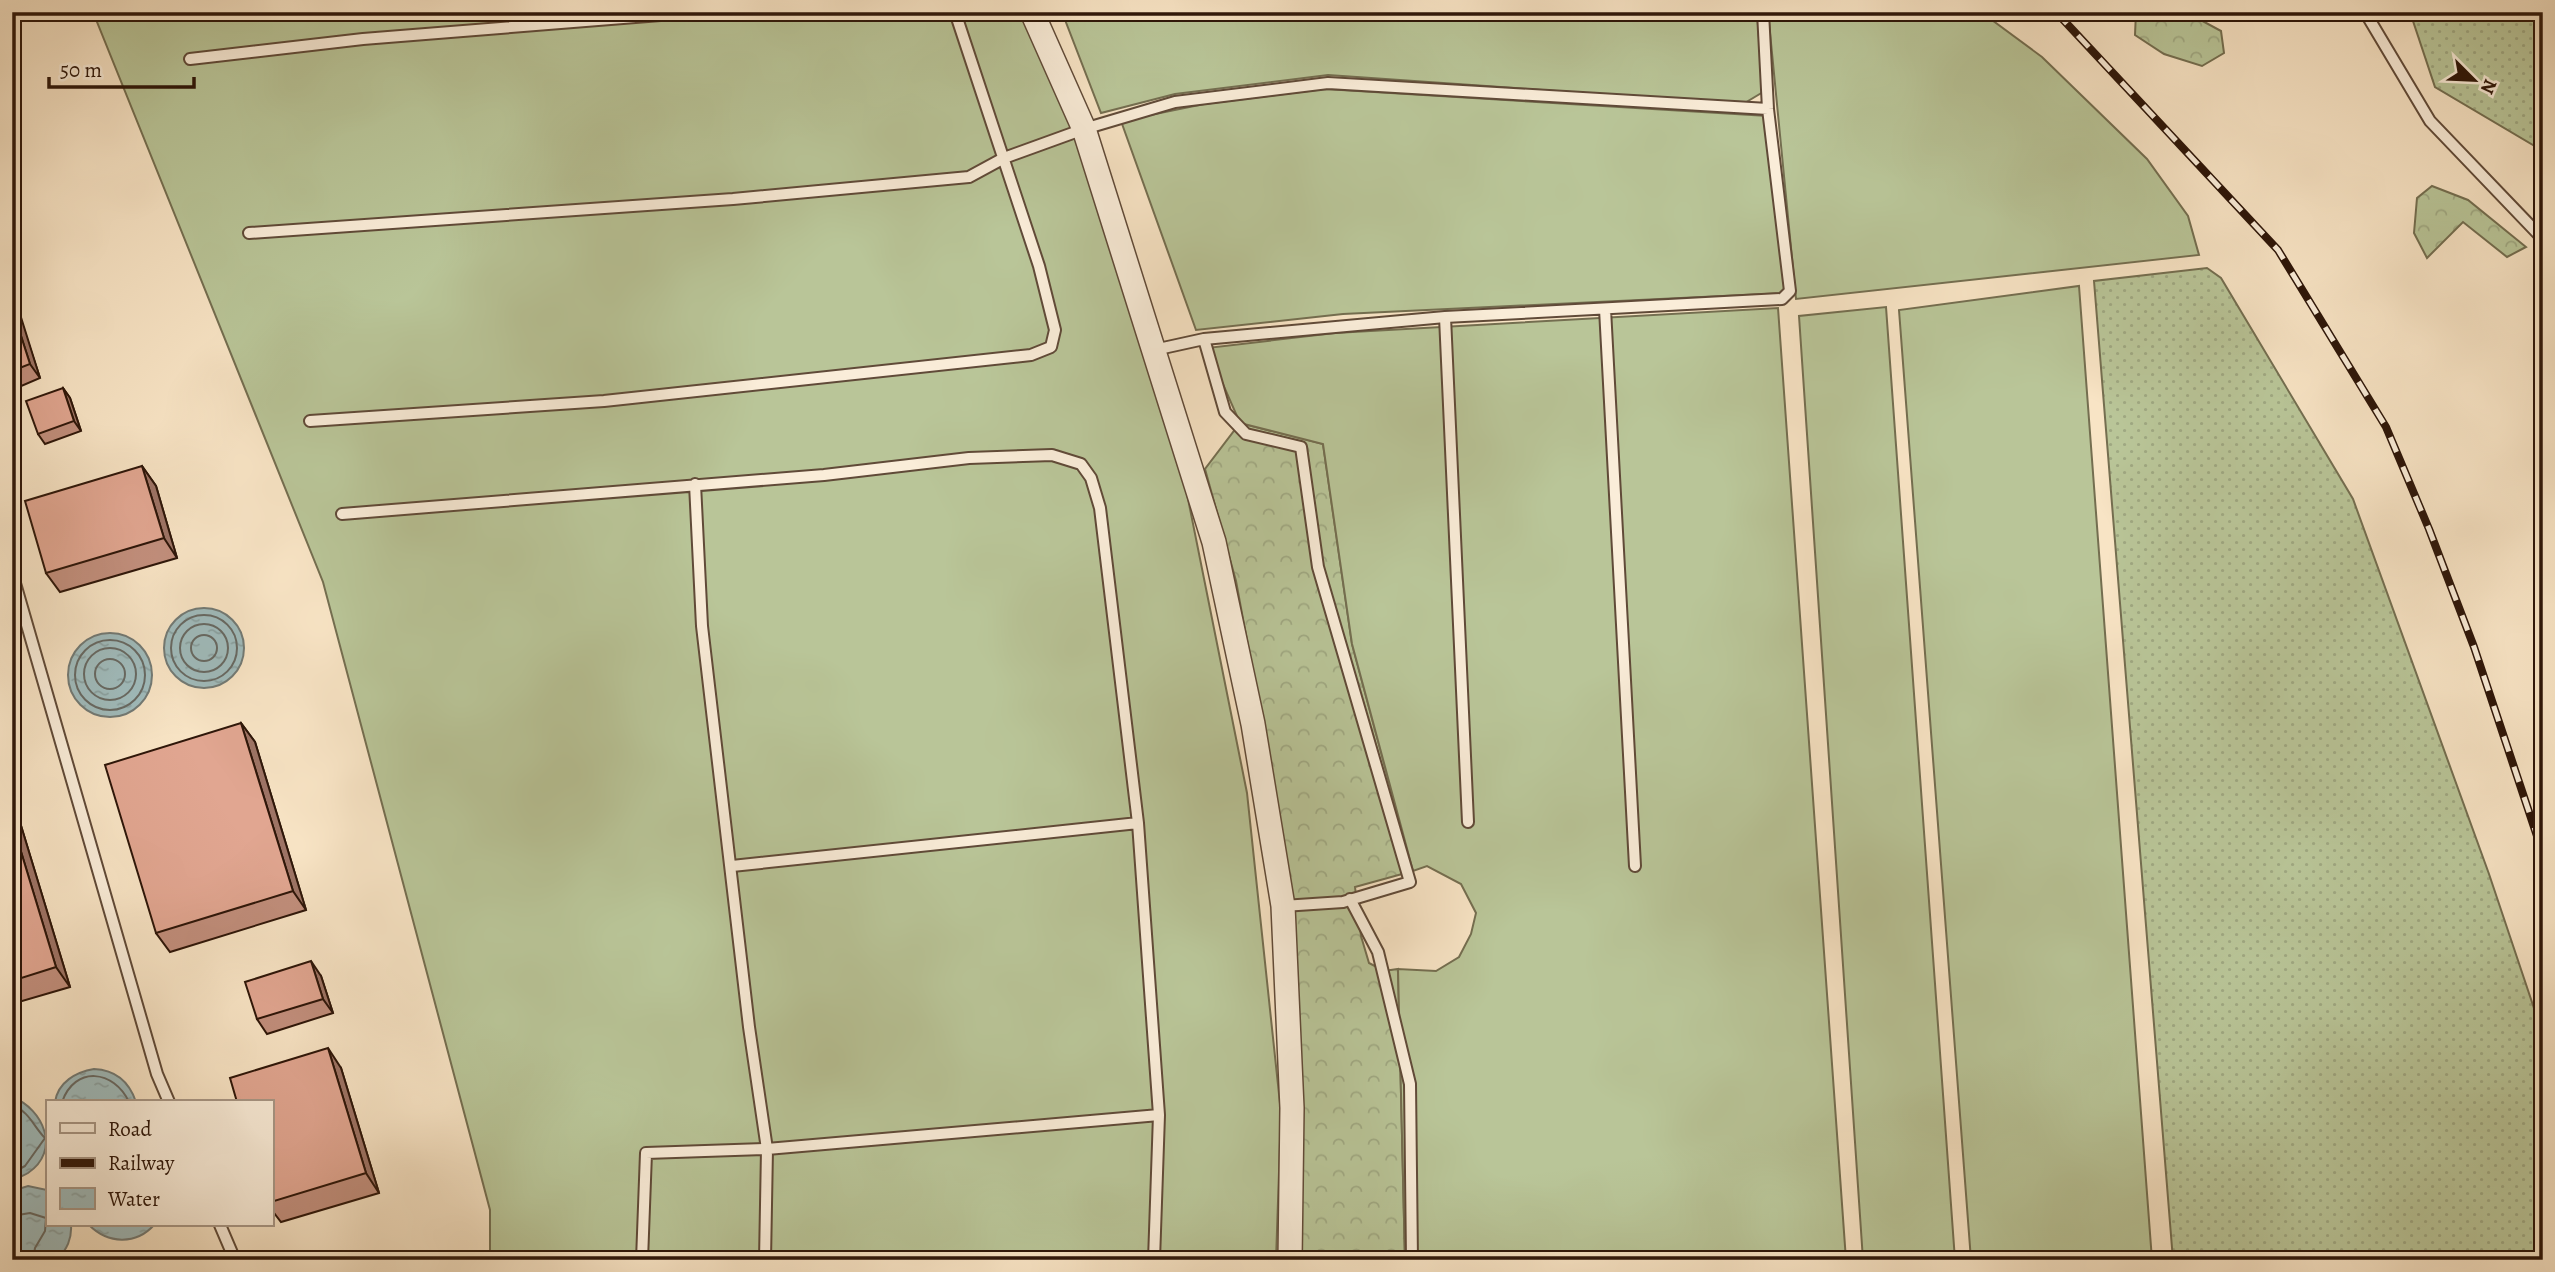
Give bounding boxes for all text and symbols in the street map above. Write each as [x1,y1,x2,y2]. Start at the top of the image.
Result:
scale bar [49,46,194,90]
north arrow [2440,46,2510,116]
text: 50 m [60,56,102,84]
text: N [2474,75,2503,98]
legend [46,1100,273,1226]
text: Road [108,1115,152,1143]
text: Railway [108,1149,175,1177]
text: Water [107,1185,160,1213]

